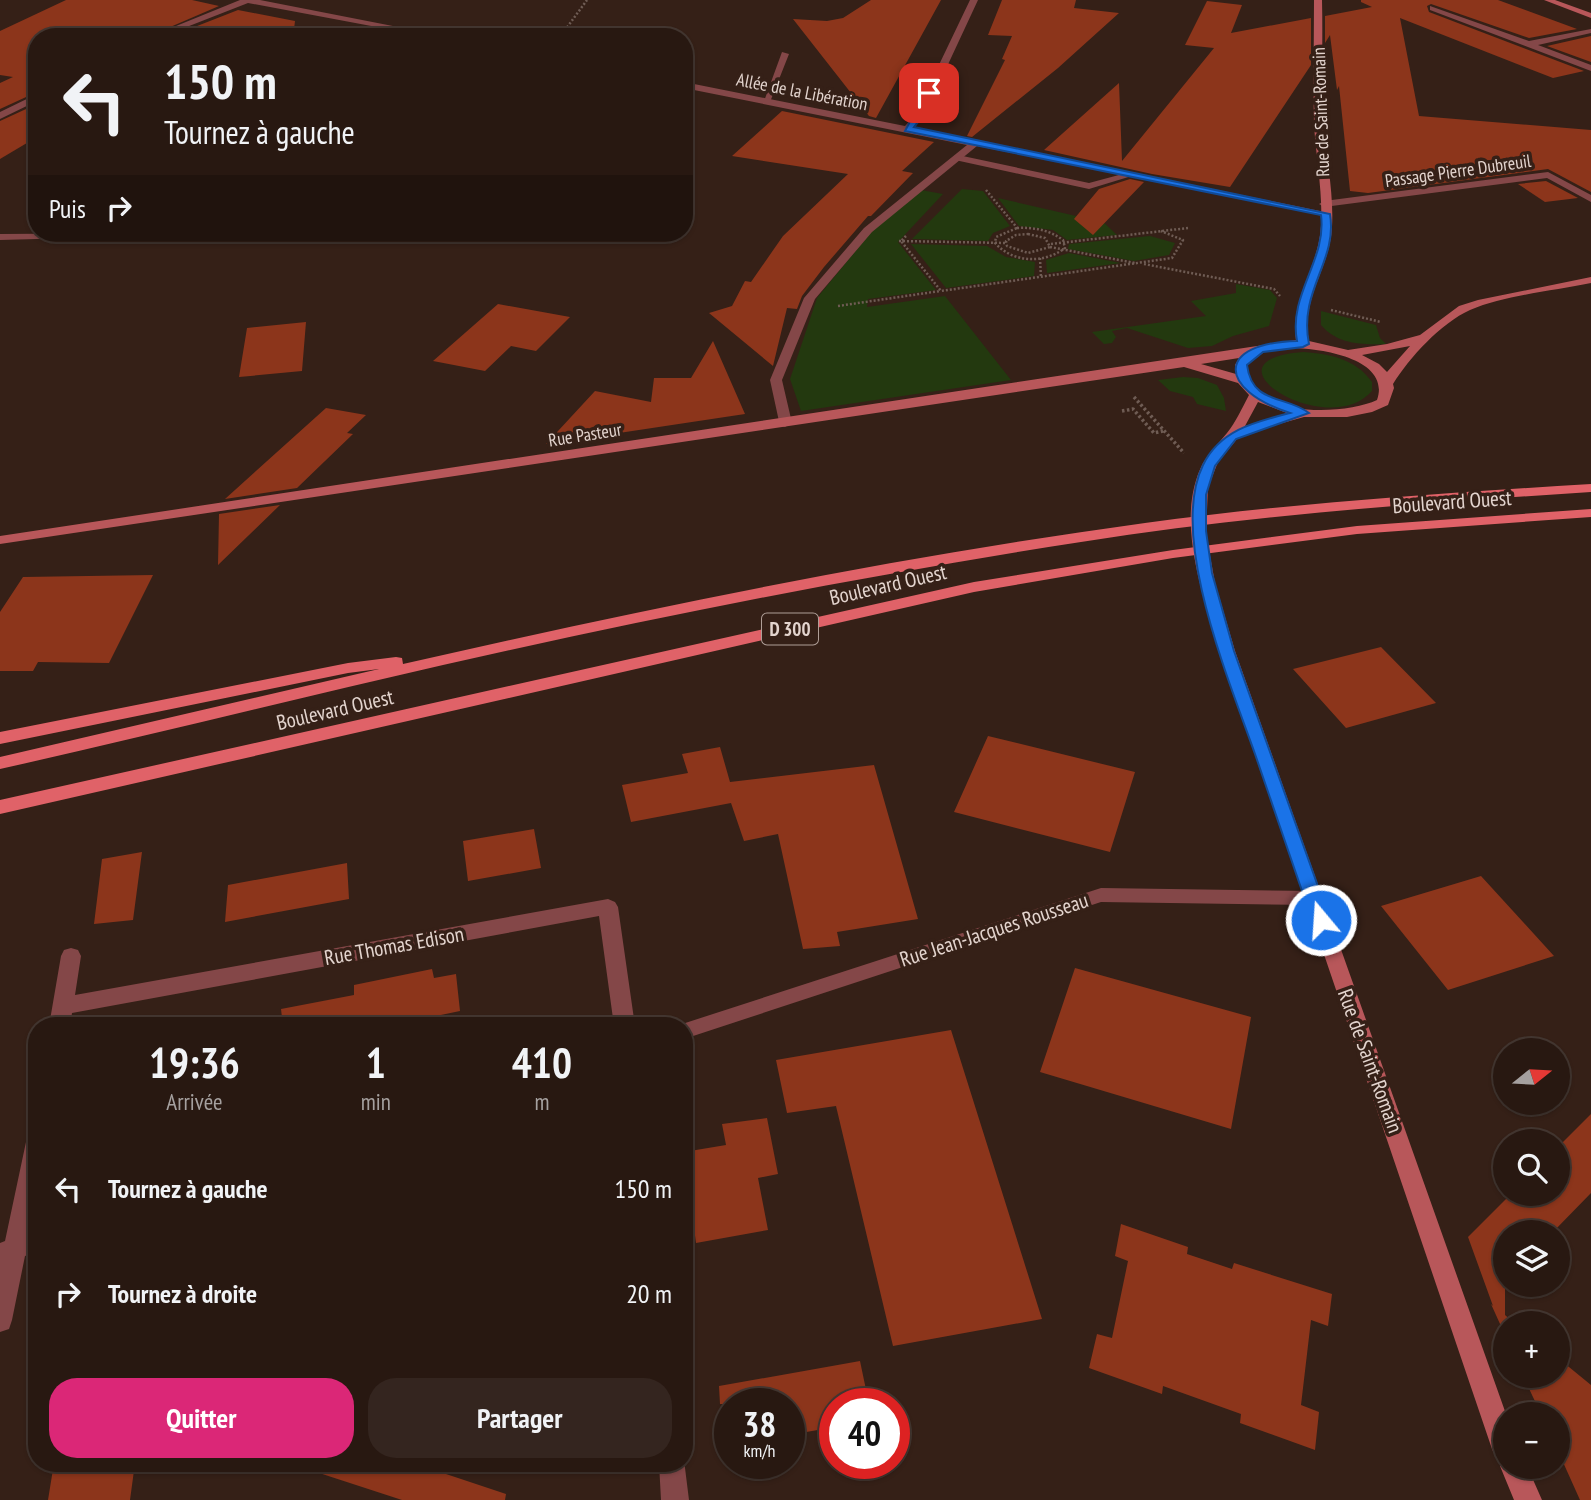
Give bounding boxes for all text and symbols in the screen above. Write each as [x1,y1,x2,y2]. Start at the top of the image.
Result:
street label: Rue de Saint-Romain [1307,47,1334,177]
text: 150 m [164,49,277,113]
icon: left [49,56,140,147]
pin [899,63,959,123]
street label: Allée de la Libération [735,68,870,115]
icon: arrive [910,74,948,112]
text: Tournez à gauche [164,111,355,153]
street label: Passage Pierre Dubreuil [1383,149,1533,192]
icon: right [100,189,138,227]
text: Puis [49,192,86,225]
street label: Rue Pasteur [547,417,623,452]
street label: Boulevard Ouest [1392,484,1513,519]
street label: Boulevard Ouest [827,558,949,611]
road number: D 300 [762,614,818,644]
street label: Boulevard Ouest [274,683,396,736]
position arrow [1284,883,1358,957]
street label: Rue Jean-Jacques Rousseau [896,886,1092,973]
street label: Rue Thomas Edison [322,920,466,971]
street label: Rue de Saint-Romain [1332,985,1409,1137]
text: 19:36 [149,1035,240,1090]
text: 1 [366,1035,386,1090]
text: 410 [512,1035,572,1090]
north arrow [1493,1038,1570,1115]
map controls [1493,1038,1570,1479]
text: Arrivée [166,1087,222,1116]
text: min [361,1087,391,1116]
text: m [534,1087,549,1116]
button: search [1493,1129,1570,1206]
icon: left [49,1170,87,1208]
text: Tournez à gauche [108,1172,268,1205]
text: 150 m [614,1172,672,1205]
button: layers [1493,1220,1570,1297]
icon: right [49,1275,87,1313]
text: Tournez à droite [108,1277,257,1310]
text: 20 m [626,1277,672,1310]
button: + [1493,1311,1570,1388]
button: Quitter [49,1378,354,1458]
button: Partager [368,1378,672,1458]
speed limit sign: 40 [819,1388,910,1479]
text: 38 [743,1401,776,1447]
button: − [1493,1402,1570,1479]
text: km/h [744,1439,775,1462]

